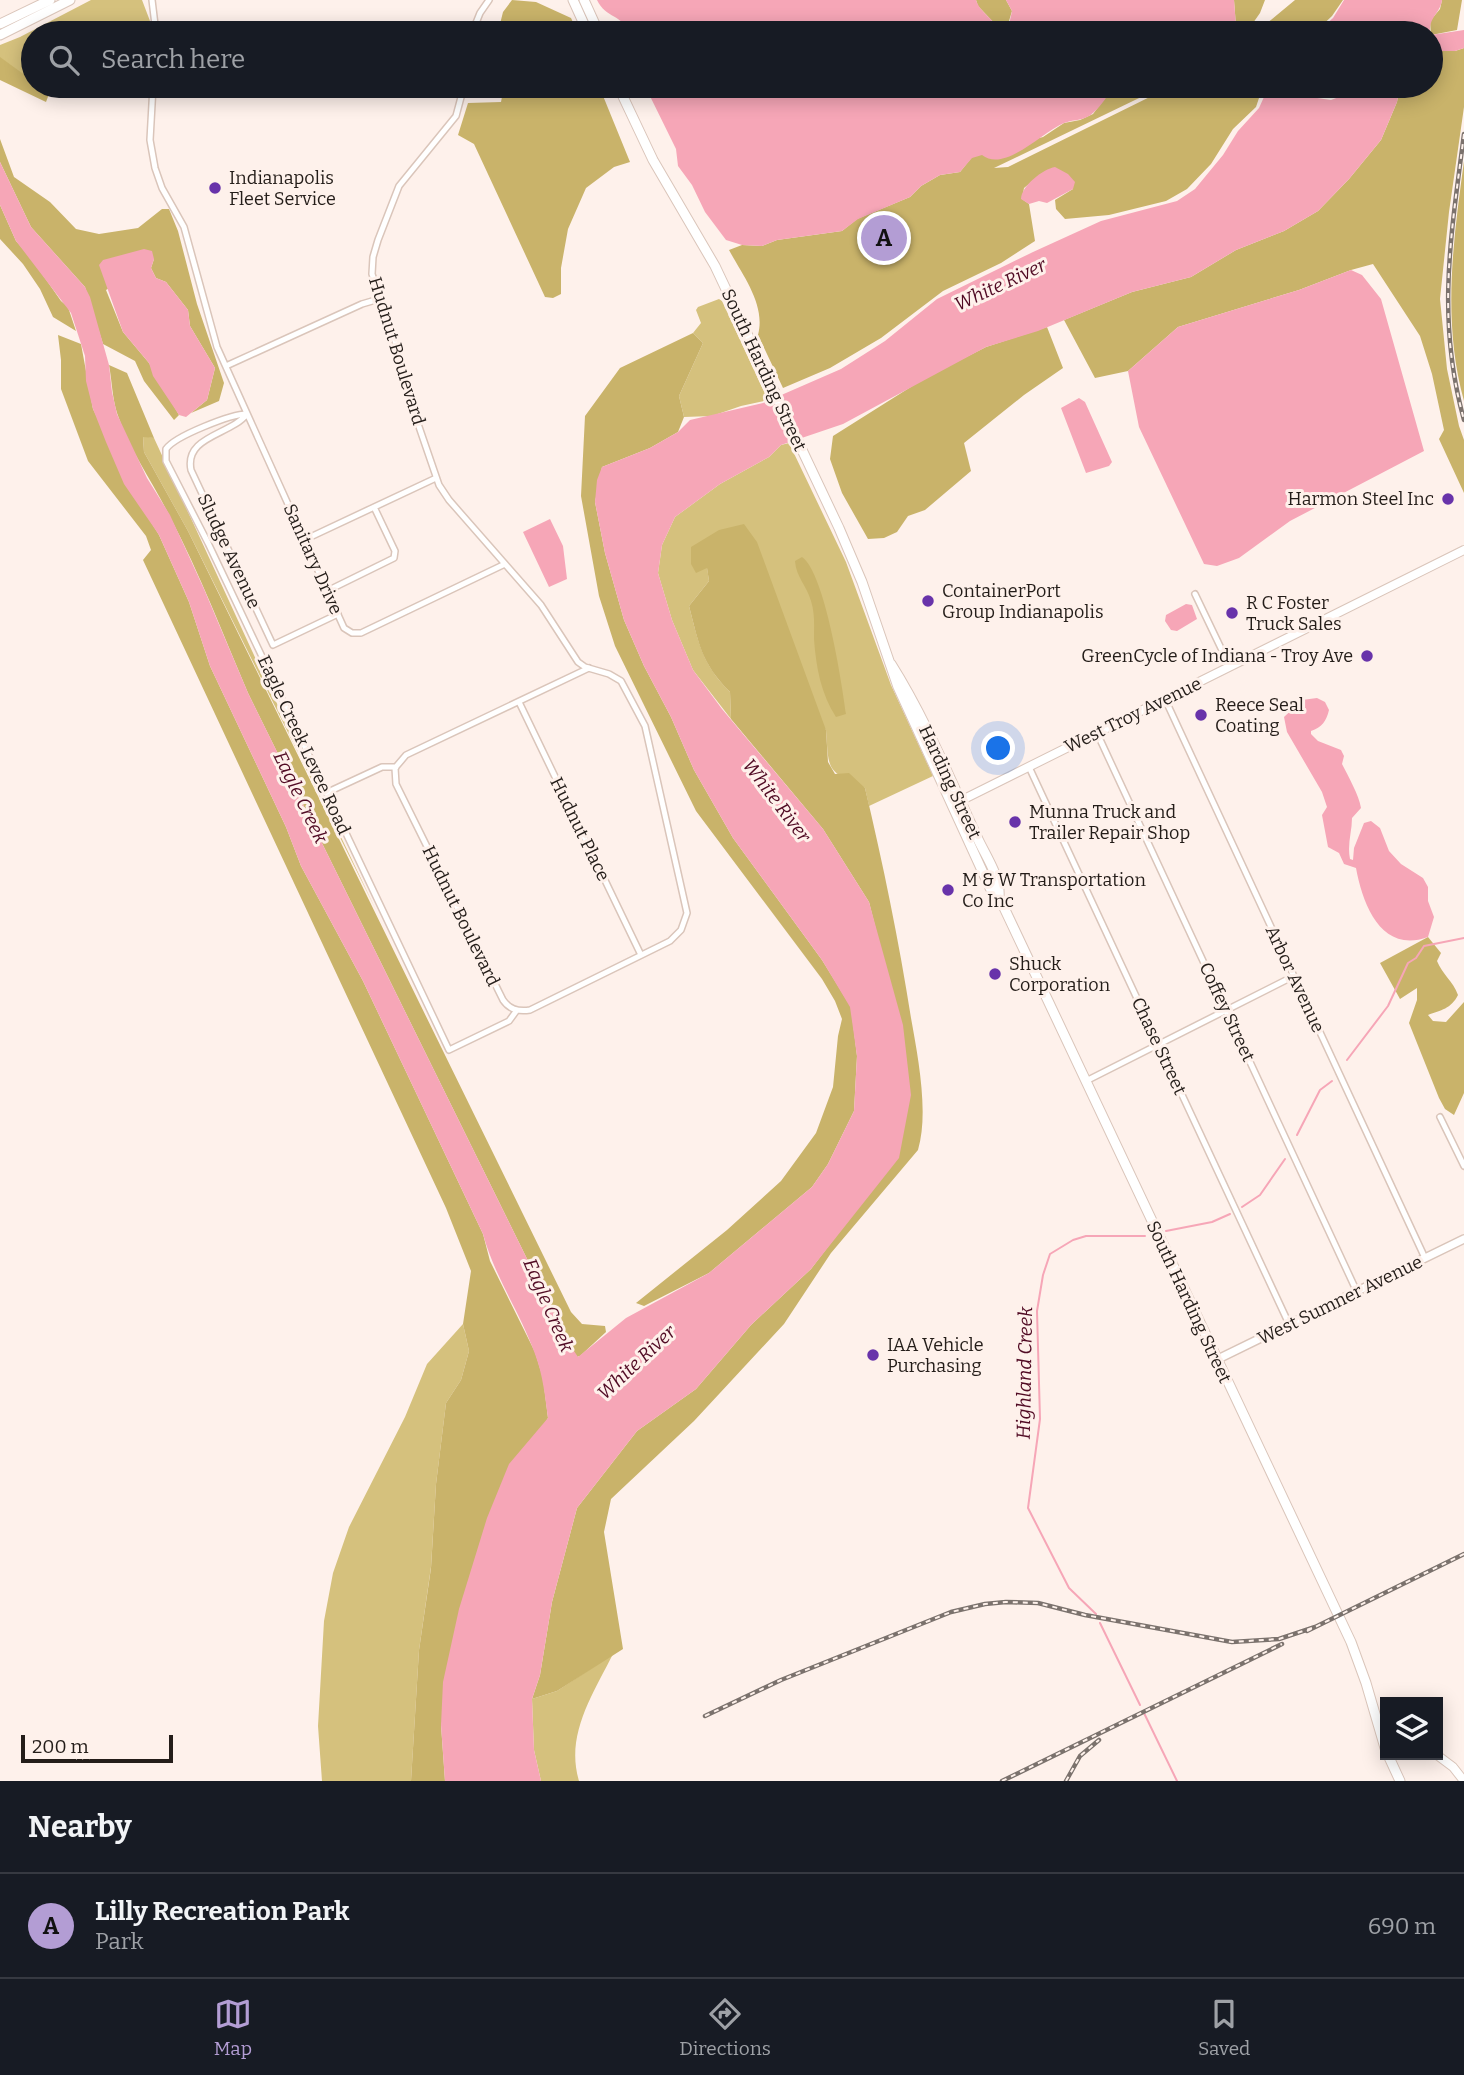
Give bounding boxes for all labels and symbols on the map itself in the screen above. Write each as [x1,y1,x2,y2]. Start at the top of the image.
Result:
place label: Indianapolis Fleet Service [229,167,336,210]
marker: Indianapolis Fleet Service [207,180,223,196]
pin: A [861,212,907,264]
water label: White River [951,253,1051,316]
street label: Hudnut Boulevard [364,274,430,428]
street label: South Harding Street [717,285,811,455]
place label: Harmon Steel Inc [1288,488,1434,510]
street label: Sludge Avenue [193,490,265,612]
marker: Harmon Steel Inc [1440,491,1456,507]
street label: Sanitary Drive [279,500,347,618]
place label: ContainerPort Group Indianapolis [942,580,1104,623]
place label: R C Foster Truck Sales [1246,592,1342,635]
marker: ContainerPort Group Indianapolis [920,593,936,609]
marker: R C Foster Truck Sales [1224,605,1240,621]
place label: GreenCycle of Indiana - Troy Ave [1081,645,1353,667]
marker: GreenCycle of Indiana - Troy Ave [1359,648,1375,664]
street label: Eagle Creek Levee Road [253,652,355,838]
street label: West Troy Avenue [1061,672,1205,758]
place label: Reece Seal Coating [1215,694,1304,737]
marker: Reece Seal Coating [1193,707,1209,723]
street label: Harding Street [914,721,986,843]
your location [981,731,1015,765]
water label: Eagle Creek [269,747,333,847]
water label: White River [738,754,816,848]
street label: Hudnut Place [545,773,615,885]
place label: Munna Truck and Trailer Repair Shop [1029,801,1190,844]
marker: Munna Truck and Trailer Repair Shop [1007,814,1023,830]
street label: Hudnut Boulevard [417,842,505,990]
place label: M & W Transportation Co Inc [962,869,1146,912]
marker: M & W Transportation Co Inc [940,882,956,898]
street label: Arbor Avenue [1261,922,1329,1036]
place label: Shuck Corporation [1009,953,1111,996]
street label: Coffey Street [1194,959,1260,1066]
marker: Shuck Corporation [987,966,1003,982]
street label: Chase Street [1127,994,1191,1099]
street label: South Harding Street [1142,1217,1236,1387]
street label: West Sumner Avenue [1254,1251,1426,1349]
water label: Eagle Creek [518,1255,579,1356]
water label: Highland Creek [1012,1306,1037,1440]
water label: White River [592,1320,681,1404]
place label: IAA Vehicle Purchasing [887,1334,983,1377]
marker: IAA Vehicle Purchasing [865,1347,881,1363]
scale bar [21,1732,173,1764]

